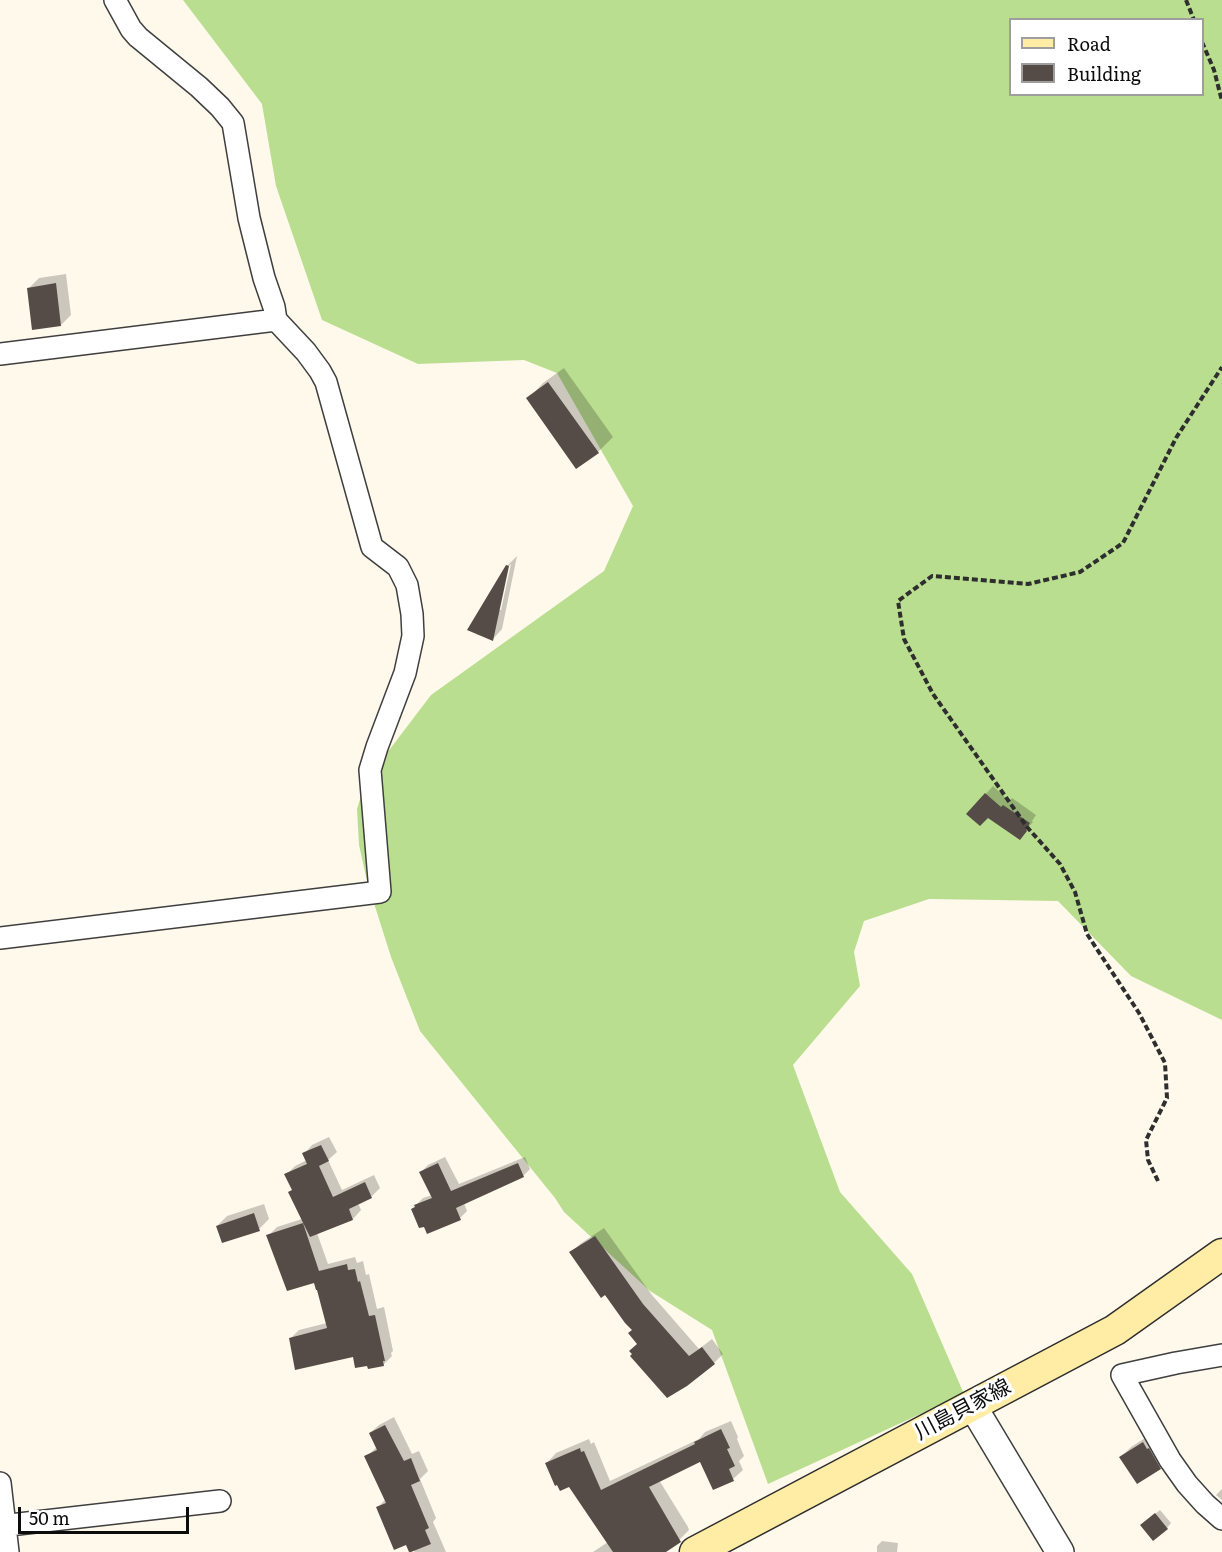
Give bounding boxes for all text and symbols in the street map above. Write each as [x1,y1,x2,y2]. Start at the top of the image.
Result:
legend [1009,18,1204,96]
text: Road [1067,30,1111,57]
text: Building [1067,60,1141,87]
street label: 川島貝家線 [911,1374,1015,1446]
scale bar [21,1495,192,1533]
text: 50 m [29,1504,70,1531]

